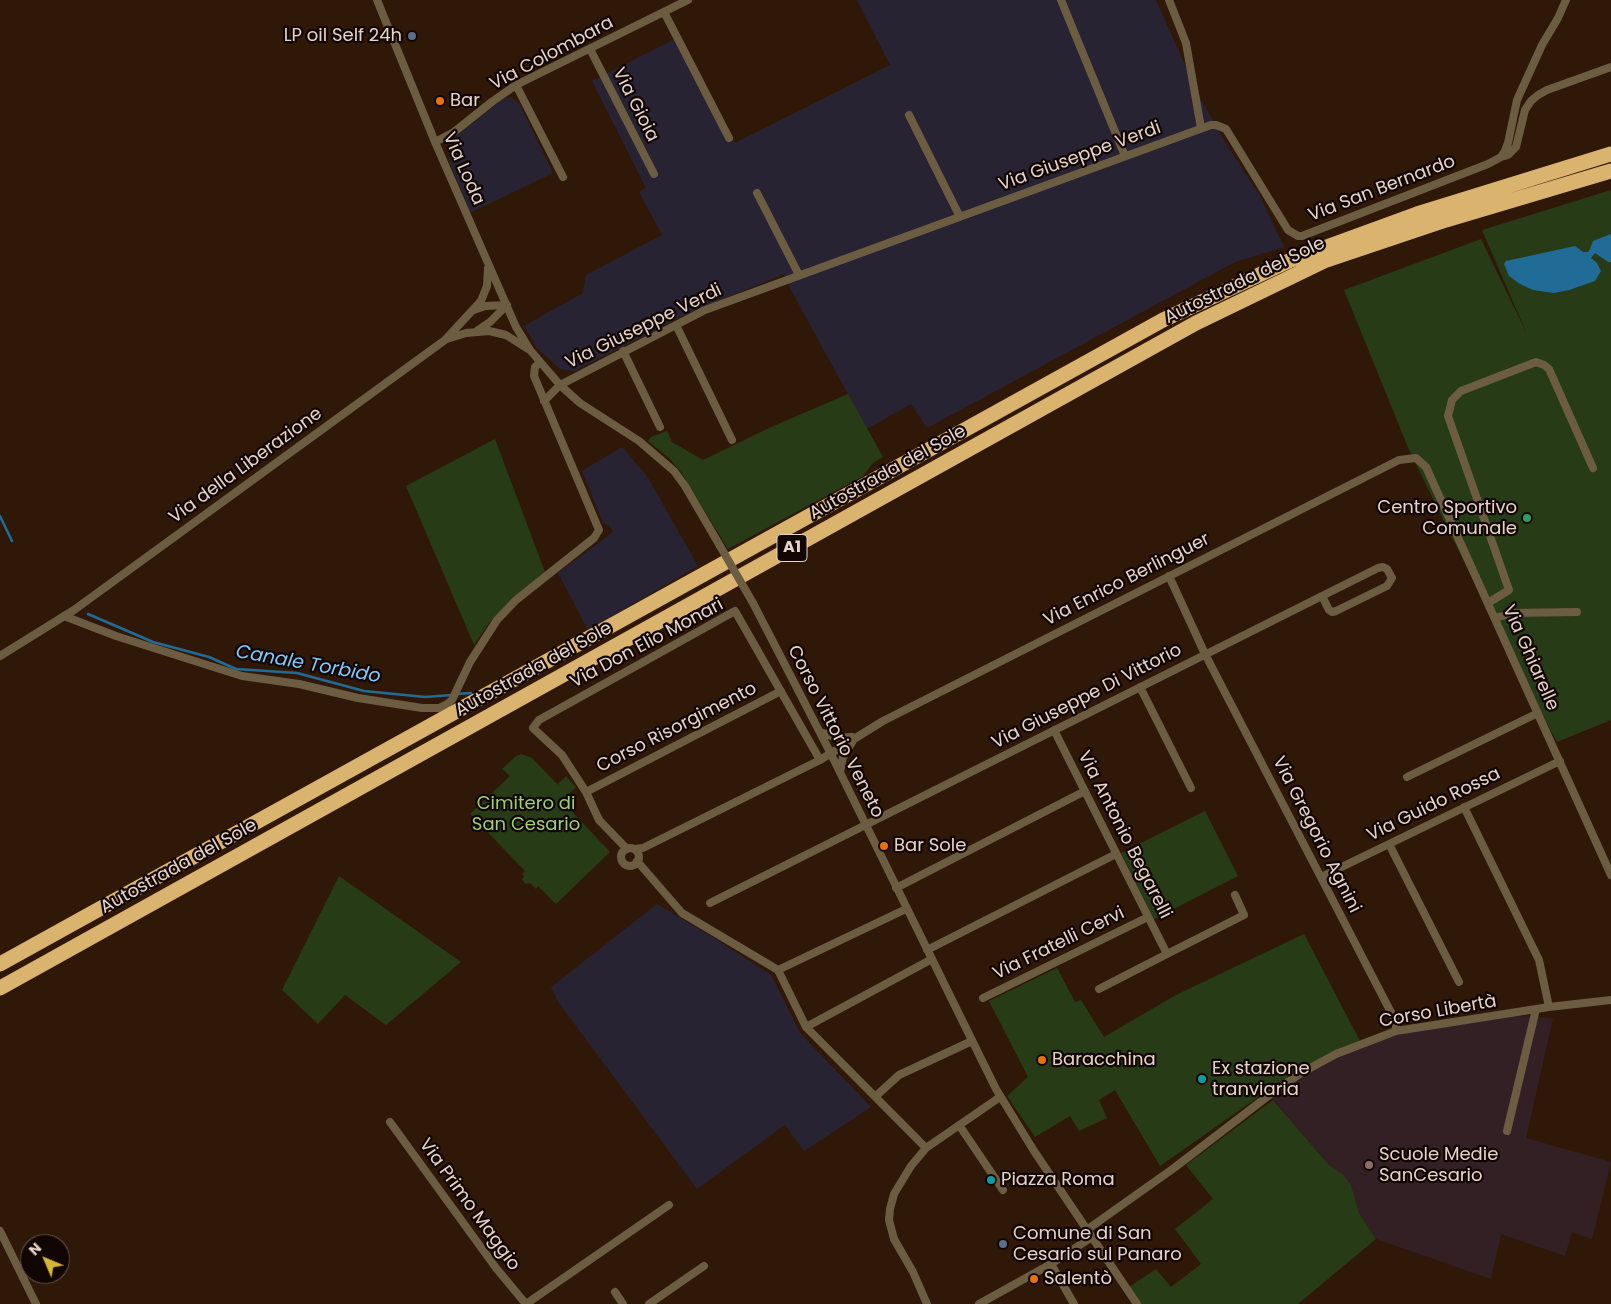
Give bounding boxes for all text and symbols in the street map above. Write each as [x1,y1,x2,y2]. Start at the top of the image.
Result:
street label: Via Colombara [487,12,617,96]
place label: LP oil Self 24h [284,25,402,47]
marker: LP oil Self 24h [406,30,418,42]
street label: Via Gioia [607,64,663,146]
place label: Bar [450,90,480,112]
marker: Bar [434,95,446,107]
street label: Via Giuseppe Verdi [996,118,1164,196]
street label: Via Loda [437,129,489,209]
street label: Via San Bernardo [1305,151,1459,227]
street label: Autostrada del Sole [1161,233,1329,329]
street label: Via Giuseppe Verdi [562,280,726,374]
street label: Via della Liberazione [165,403,327,529]
street label: Autostrada del Sole [806,421,970,525]
place label: Centro Sportivo Comunale [1377,497,1517,540]
marker: Centro Sportivo Comunale [1521,512,1533,524]
street label: Via Enrico Berlinguer [1040,529,1214,631]
road number: A1 [777,534,807,562]
street label: Via Don Elio Monari [567,594,727,694]
street label: Via Ghiarelle [1497,602,1563,714]
street label: Autostrada del Sole [452,618,616,722]
street label: Via Giuseppe Di Vittorio [988,640,1186,754]
water label: Canale Torbido [234,641,382,689]
street label: Corso Vittorio Veneto [782,642,888,822]
street label: Corso Risorgimento [593,678,761,778]
street label: Via Antonio Begarelli [1072,748,1176,922]
street label: Via Gregorio Agnini [1267,753,1365,917]
street label: Via Guido Rossa [1364,763,1504,847]
park label: Cimitero di San Cesario [472,793,580,836]
street label: Autostrada del Sole [97,815,261,919]
place label: Bar Sole [894,835,966,857]
marker: Bar Sole [878,840,890,852]
street label: Via Fratelli Cervi [990,903,1128,985]
street label: Corso Libertà [1378,991,1498,1033]
place label: Baracchina [1052,1049,1156,1071]
marker: Baracchina [1036,1054,1048,1066]
place label: Ex stazione tranviaria [1212,1058,1310,1100]
marker: Ex stazione tranviaria [1196,1073,1208,1085]
street label: Via Primo Maggio [414,1135,524,1275]
place label: Scuole Medie SanCesario [1379,1144,1498,1186]
marker: Scuole Medie SanCesario [1363,1159,1375,1171]
place label: Piazza Roma [1001,1169,1115,1191]
marker: Piazza Roma [985,1174,997,1186]
place label: Comune di San Cesario sul Panaro [1013,1223,1182,1266]
north arrow [20,1234,70,1284]
text: N [24,1238,46,1260]
marker: Comune di San Cesario sul Panaro [997,1238,1009,1250]
place label: Salentò [1044,1268,1112,1290]
marker: Salentò [1028,1273,1040,1285]

